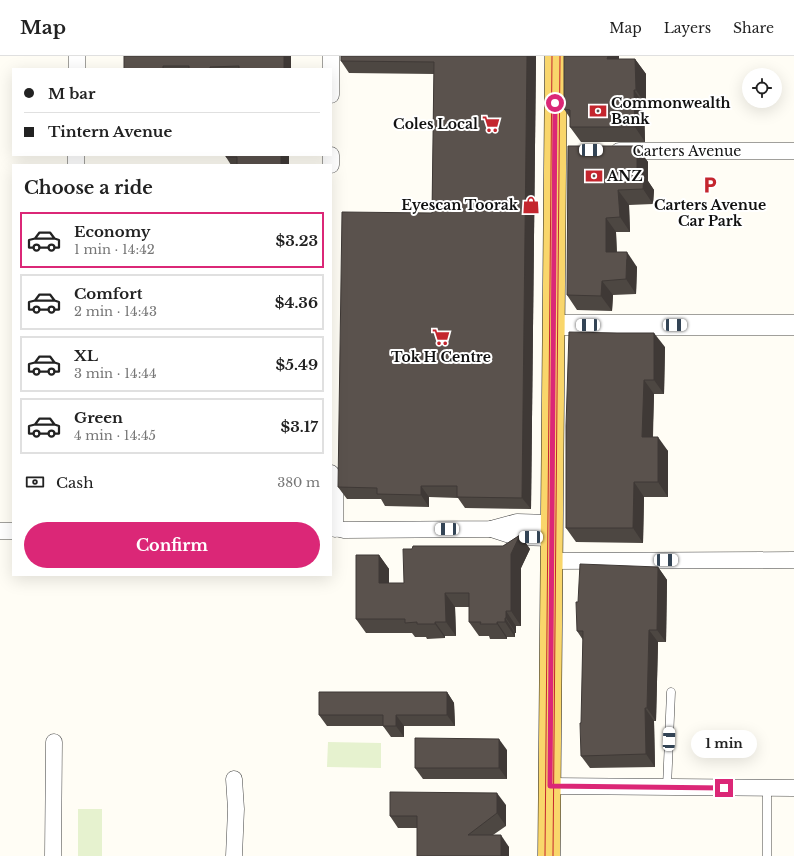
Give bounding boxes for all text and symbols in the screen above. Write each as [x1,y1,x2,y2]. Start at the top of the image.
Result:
text: Map [20,16,66,39]
text: Map [609,19,642,37]
text: Layers [664,19,711,37]
text: Share [733,19,774,37]
map controls [742,68,782,108]
button: locate [742,68,782,108]
text: M bar [48,84,95,103]
route start [546,94,564,112]
place label: Commonwealth Bank [611,94,731,128]
bank icon: Commonwealth Bank [588,101,608,121]
supermarket icon: Coles Local [481,114,501,134]
place label: Coles Local [393,115,478,133]
text: Tintern Avenue [48,122,172,141]
street label: Carters Avenue [633,142,741,160]
car [579,144,603,156]
bank icon: ANZ [584,166,604,186]
place label: ANZ [606,167,643,185]
parking icon: Carters Avenue Car Park [700,175,720,195]
text: Choose a ride [24,177,153,199]
shop icon: Eyescan Toorak [521,195,541,215]
place label: Eyescan Toorak [401,196,519,214]
place label: Carters Avenue Car Park [654,196,766,230]
icon: car [26,222,62,258]
text: Economy [74,222,151,241]
text: $3.23 [276,231,318,250]
text: 1 min · 14:42 [74,241,155,258]
icon: car [26,284,62,320]
text: Comfort [74,284,142,303]
text: $4.36 [275,293,318,312]
text: 2 min · 14:43 [74,303,157,320]
car [576,319,600,331]
car [663,319,687,331]
supermarket icon: Tok H Centre [431,327,451,347]
icon: car [26,346,62,382]
text: XL [74,346,98,365]
place label: Tok H Centre [391,348,491,366]
text: $5.49 [275,355,318,374]
text: 3 min · 14:44 [74,365,157,382]
icon: car [26,408,62,444]
text: Green [74,408,123,427]
text: $3.17 [281,417,318,436]
text: 4 min · 14:45 [74,427,156,444]
icon: cash [24,471,46,493]
text: Cash [56,473,93,492]
text: 380 m [277,474,320,491]
button: Confirm [24,522,320,568]
car [435,523,459,535]
car [519,531,543,543]
car [654,554,678,566]
car [663,727,675,751]
callout: 1 min [691,730,757,758]
text: 1 min [705,735,743,752]
route end [715,779,733,797]

